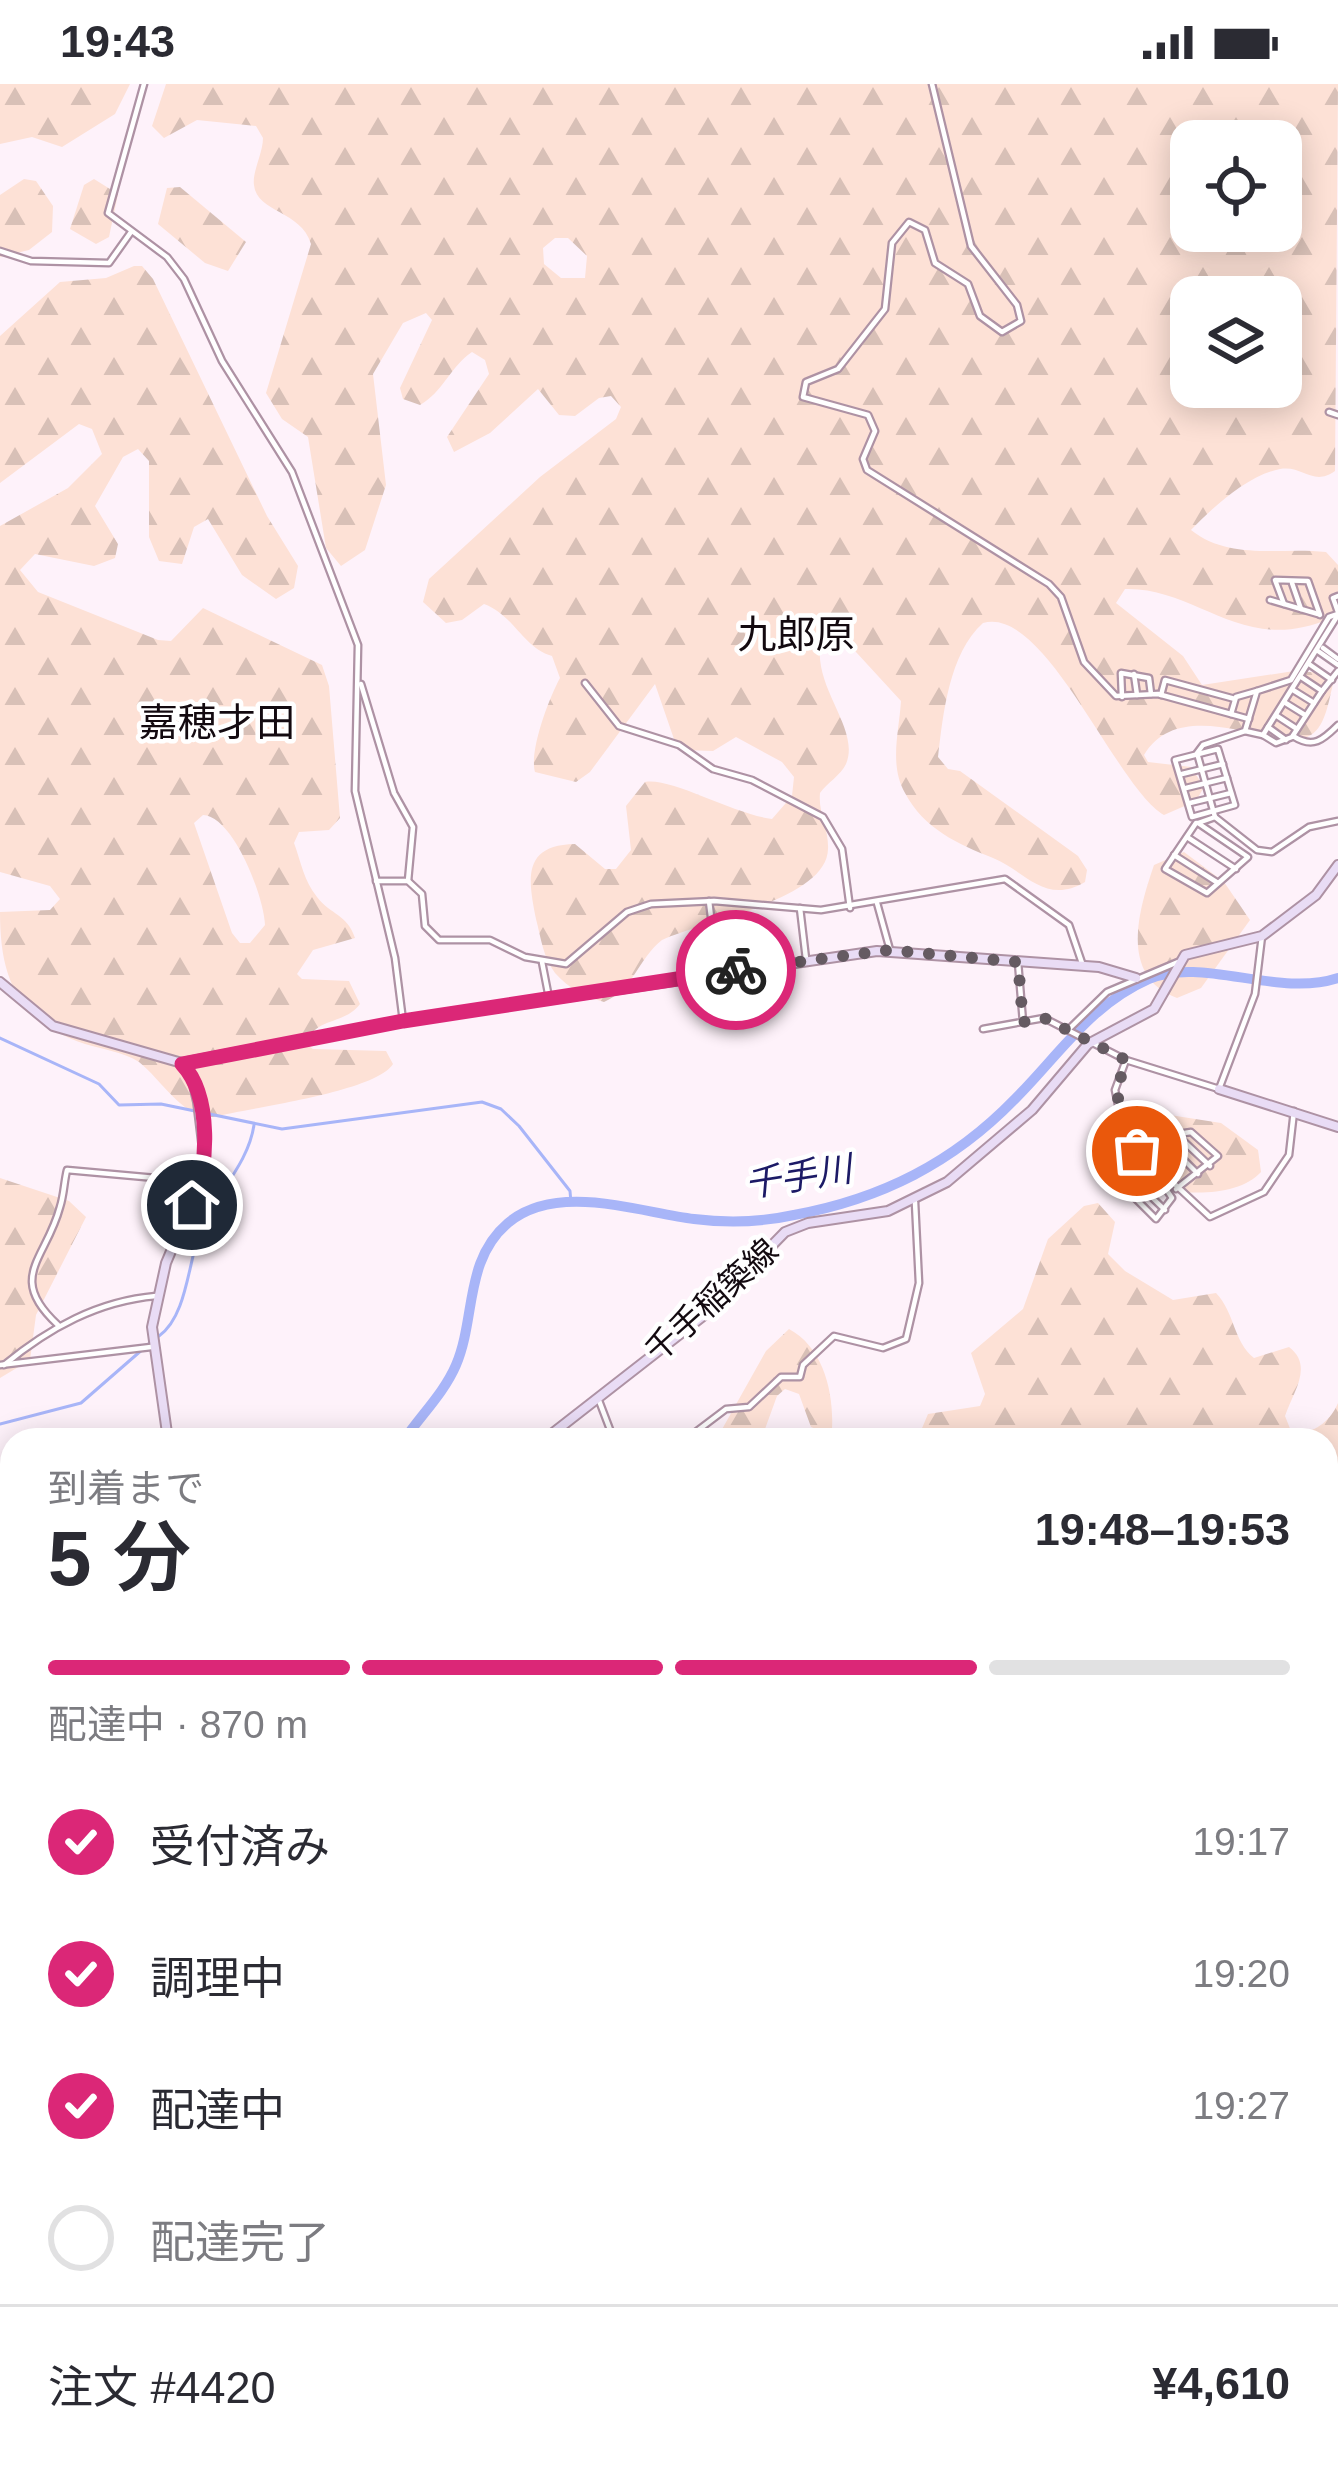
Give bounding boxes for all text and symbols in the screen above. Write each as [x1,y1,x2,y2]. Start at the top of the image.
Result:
text: 19:43 [60,16,175,67]
map controls [1170,120,1302,408]
button: locate [1170,120,1302,252]
button: layers [1170,276,1302,408]
district label: 九郎原 [737,613,855,656]
district label: 嘉穂才田 [139,701,295,744]
courier [676,910,796,1030]
icon: bike [703,937,769,1003]
pin [1086,1100,1188,1202]
icon: bag [1104,1118,1170,1184]
water label: 千手川 [742,1147,859,1205]
pin [141,1154,243,1256]
icon: home [159,1172,225,1238]
street label: 千手稲築線 [638,1231,785,1369]
text: 到着まで [48,1467,204,1510]
text: 19:48–19:53 [1035,1504,1290,1555]
text: 5 分 [48,1514,191,1602]
text: 配達中 · 870 m [48,1703,308,1746]
icon: check [48,1809,114,1875]
text: 19:17 [1192,1820,1290,1863]
text: 受付済み [150,1821,330,1872]
icon: check [48,1941,114,2007]
text: 19:20 [1192,1952,1290,1995]
text: 調理中 [150,1953,285,2004]
icon: check [48,2073,114,2139]
text: 19:27 [1192,2084,1290,2127]
text: 配達中 [150,2085,285,2136]
text: 配達完了 [150,2217,330,2268]
text: ¥4,610 [1152,2358,1290,2409]
text: 注文 #4420 [48,2362,276,2413]

